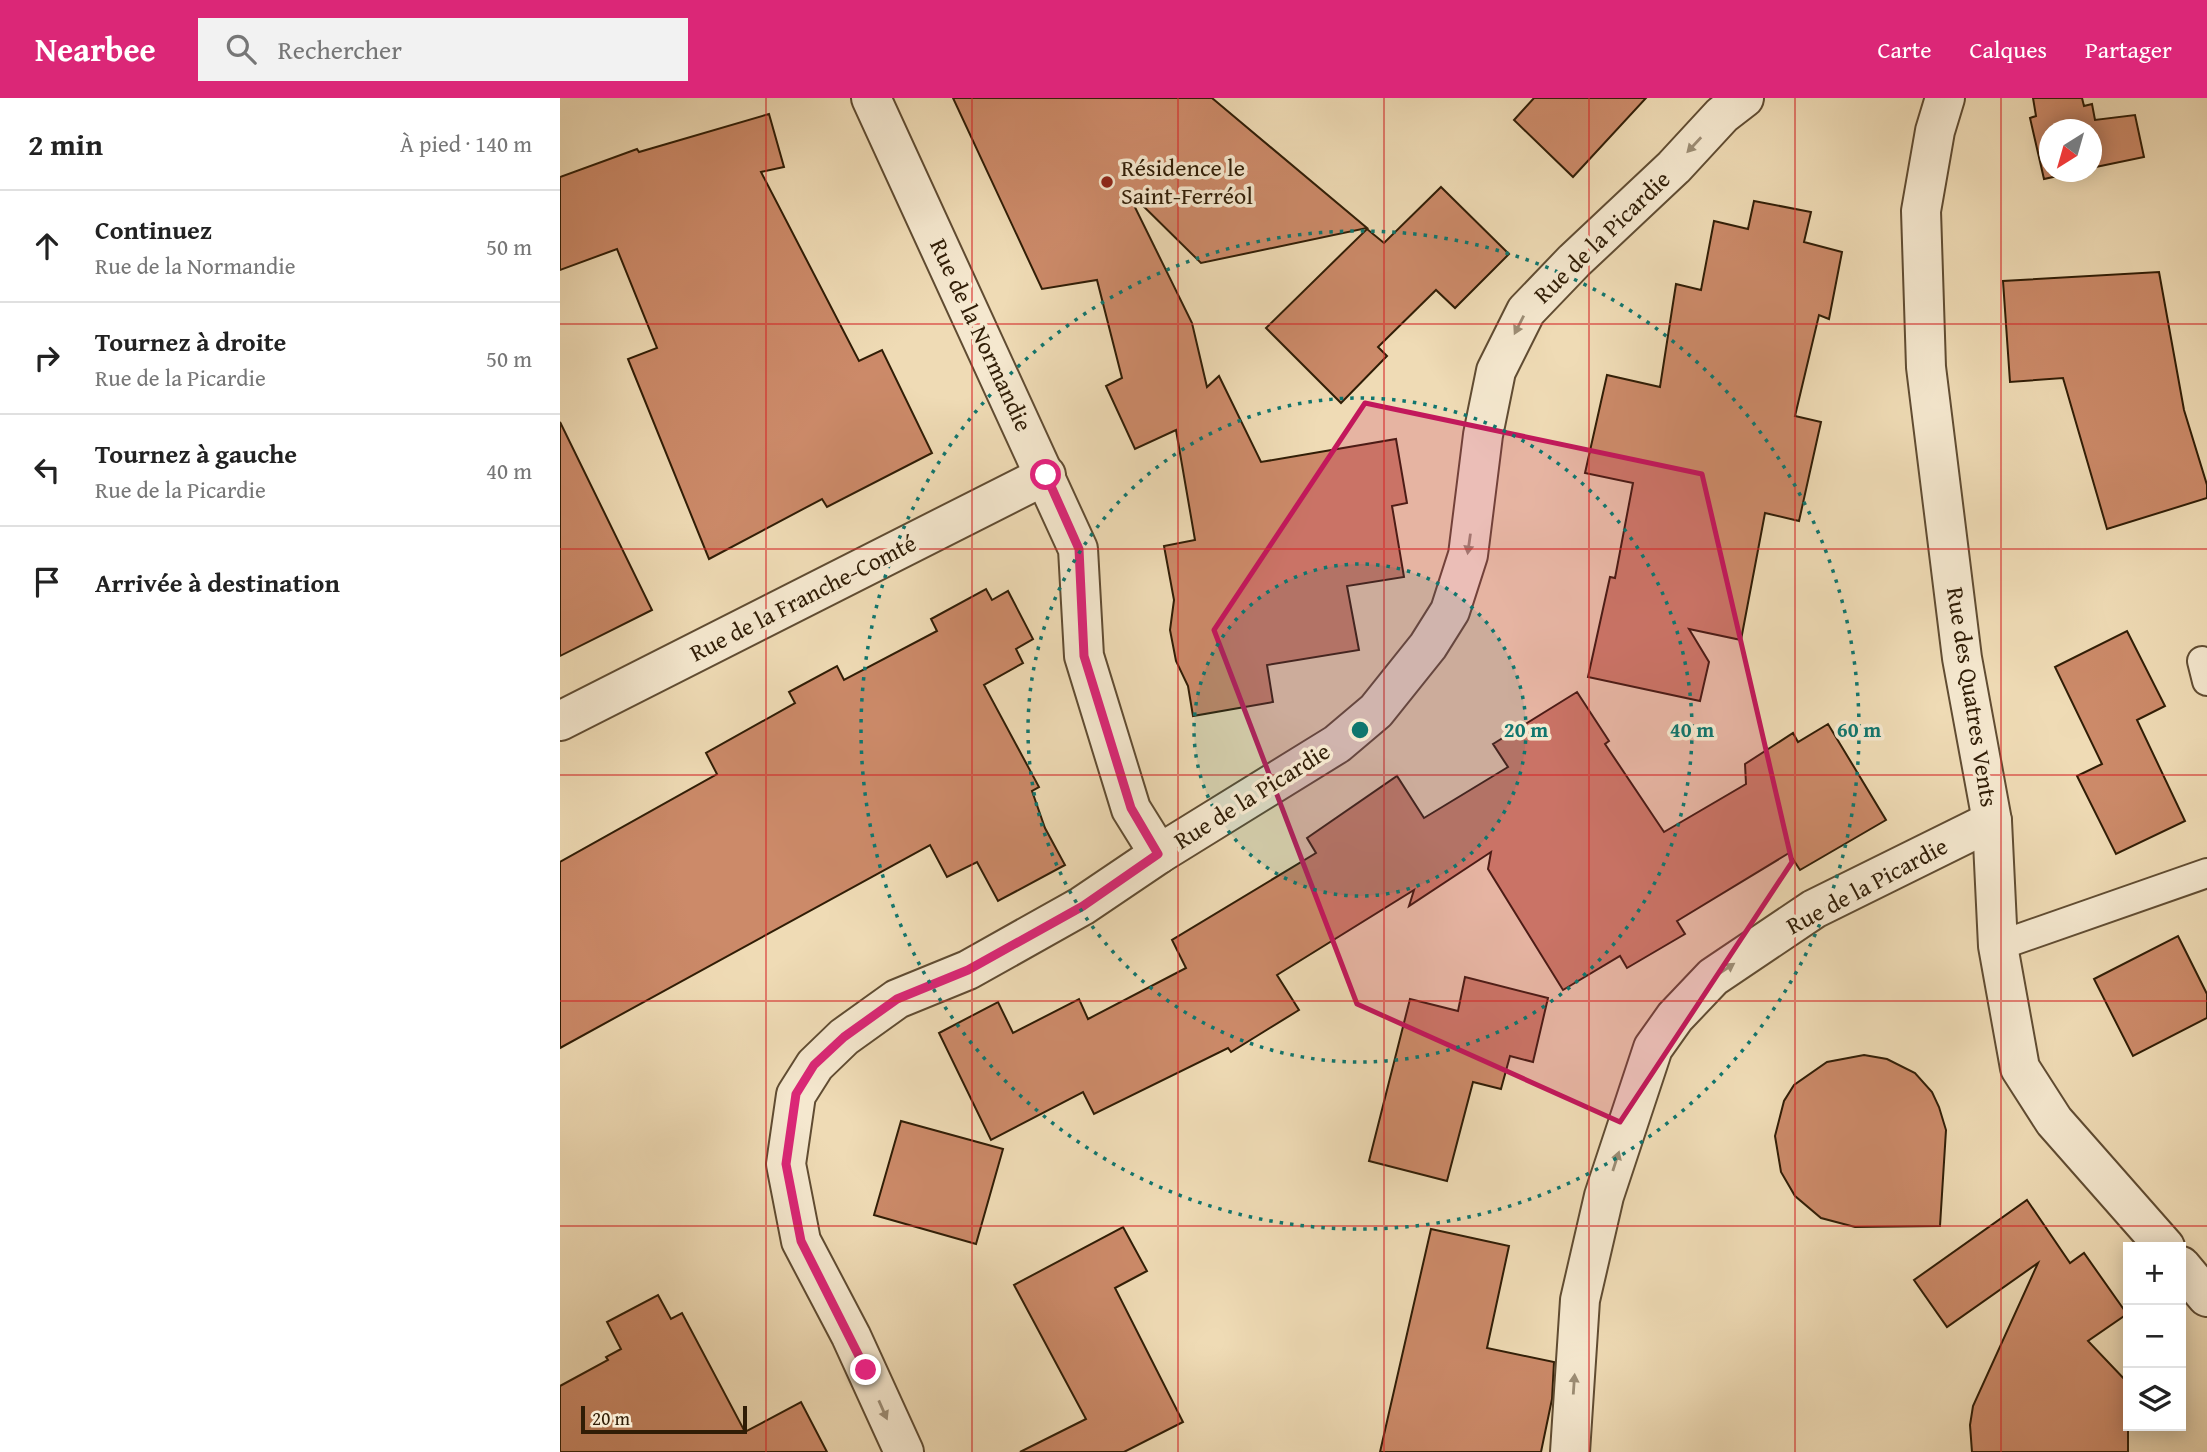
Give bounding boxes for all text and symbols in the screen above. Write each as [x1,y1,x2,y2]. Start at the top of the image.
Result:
search box [198,18,688,81]
text: Nearbee [35,25,156,73]
icon: search [222,30,260,68]
text: Rechercher [278,30,402,69]
text: Carte [1877,32,1931,67]
text: Calques [1969,32,2047,67]
text: Partager [2085,32,2172,67]
north arrow [2039,119,2102,182]
text: 2 min [28,122,103,166]
text: À pied · 140 m [400,127,532,160]
one-way arrow [1687,136,1703,153]
place label: Résidence le Saint-Ferréol [1121,150,1253,213]
street label: Rue de la Picardie [1525,162,1678,311]
marker: Résidence le Saint-Ferréol [1099,174,1115,190]
text: Continuez [95,210,212,249]
icon: ahead [28,227,66,265]
text: 50 m [486,230,532,263]
street label: Rue de la Normandie [921,233,1042,437]
text: Rue de la Normandie [95,249,295,282]
one-way arrow [1514,315,1525,335]
text: Tournez à droite [95,322,286,361]
icon: right [28,339,66,377]
text: 50 m [486,342,532,375]
text: Rue de la Picardie [95,361,266,394]
text: Tournez à gauche [95,434,297,473]
icon: left [28,451,66,489]
text: 40 m [486,454,532,487]
route start [1030,459,1061,490]
text: Rue de la Picardie [95,473,266,506]
street label: Rue de la Franche-Comté [683,525,922,670]
one-way arrow [1464,534,1475,556]
icon: arrive [28,563,66,601]
text: Arrivée à destination [95,563,340,602]
street label: Rue des Quatres Vents [1938,584,2007,809]
text: 20 m [1504,714,1548,745]
text: 40 m [1670,714,1714,745]
text: 60 m [1837,714,1881,745]
centre of rings [1348,718,1372,742]
street label: Rue de la Picardie [1167,734,1337,858]
street label: Rue de la Picardie [1780,828,1954,943]
one-way arrow [1716,963,1735,976]
one-way arrow [1611,1151,1622,1172]
map controls [2123,1242,2186,1431]
button: + [2123,1242,2186,1305]
button: − [2123,1305,2186,1368]
route end [850,1354,881,1385]
button: layers [2123,1368,2186,1431]
one-way arrow [1569,1373,1580,1395]
one-way arrow [877,1400,889,1420]
scale bar [581,1403,747,1435]
text: 20 m [592,1404,630,1432]

